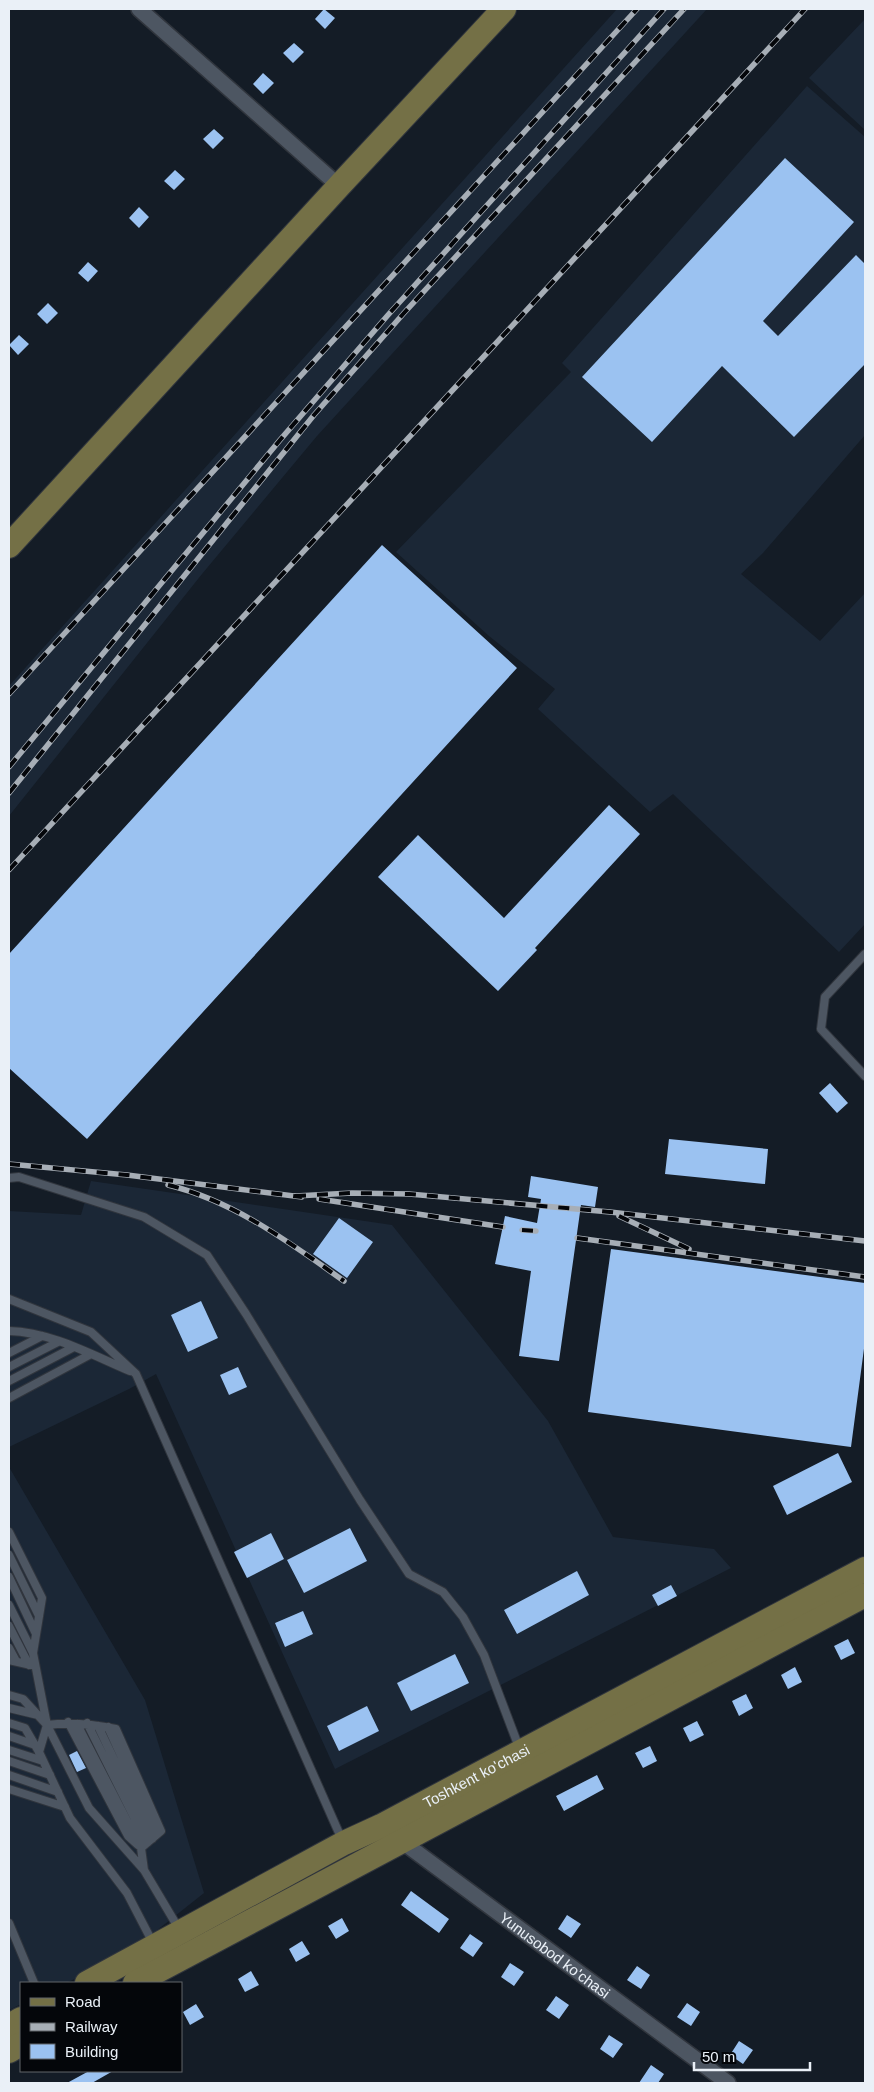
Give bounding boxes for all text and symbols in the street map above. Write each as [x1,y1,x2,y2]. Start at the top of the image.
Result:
street label: Toshkent ko'chasi [420,1740,532,1811]
street label: Yunusobod ko'chasi [497,1908,614,2001]
legend [20,1982,182,2072]
text: Road [65,1993,101,2010]
text: Railway [65,2018,118,2035]
scale bar [694,2040,810,2072]
text: Building [65,2043,118,2060]
text: 50 m [702,2048,735,2065]

